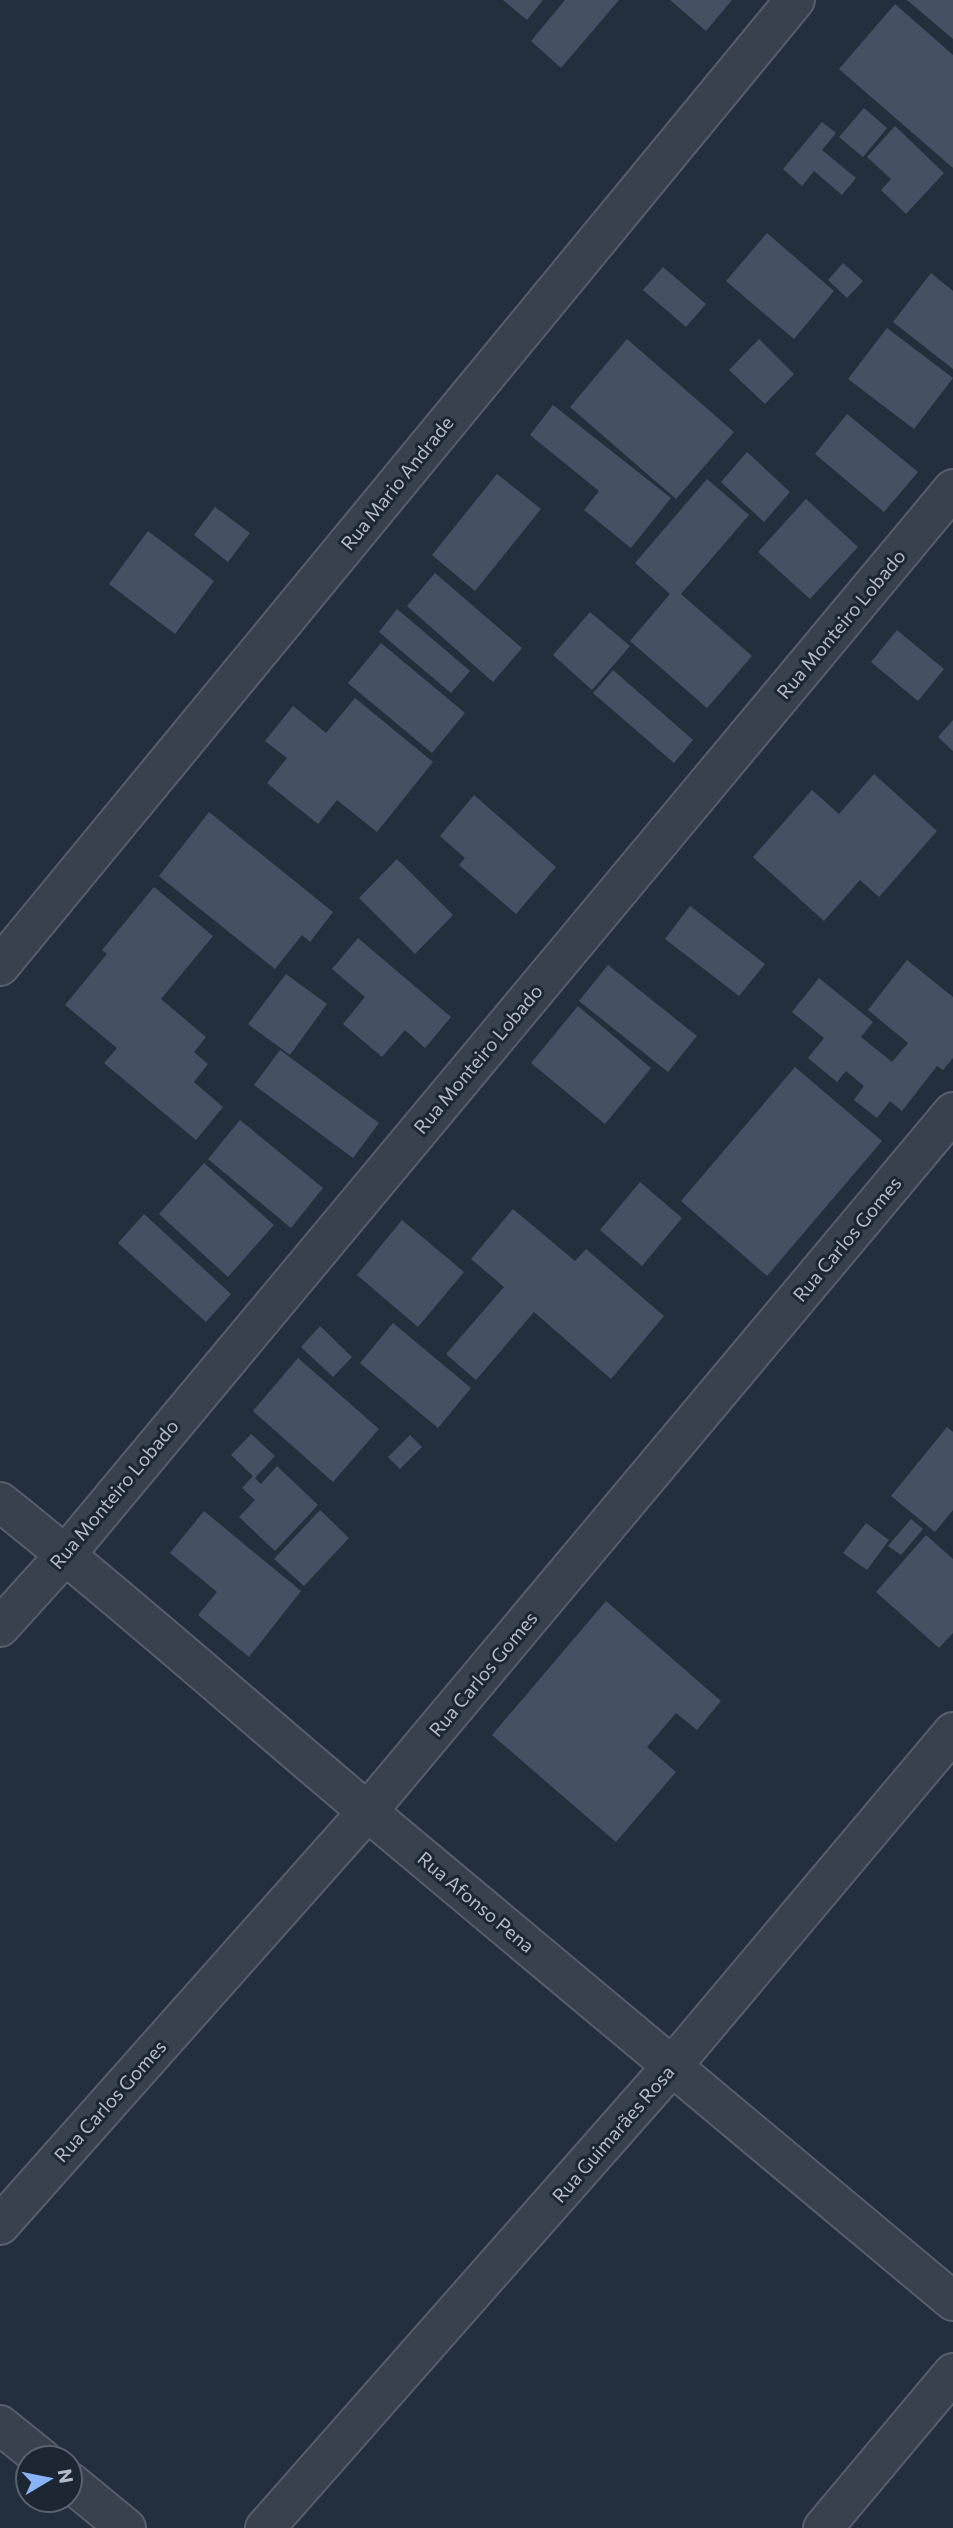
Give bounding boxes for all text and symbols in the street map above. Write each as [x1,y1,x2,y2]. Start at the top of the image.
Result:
street label: Rua Mario Andrade [336,411,458,554]
street label: Rua Monteiro Lobado [771,544,910,703]
street label: Rua Monteiro Lobado [408,979,547,1138]
street label: Rua Carlos Gomes [788,1171,906,1306]
street label: Rua Monteiro Lobado [44,1414,183,1573]
street label: Rua Carlos Gomes [424,1606,542,1741]
street label: Rua Afonso Pena [413,1846,539,1957]
street label: Rua Carlos Gomes [49,2035,170,2166]
street label: Rua Guimarães Rosa [547,2060,678,2207]
north arrow [14,2444,84,2514]
text: N [54,2467,79,2485]

